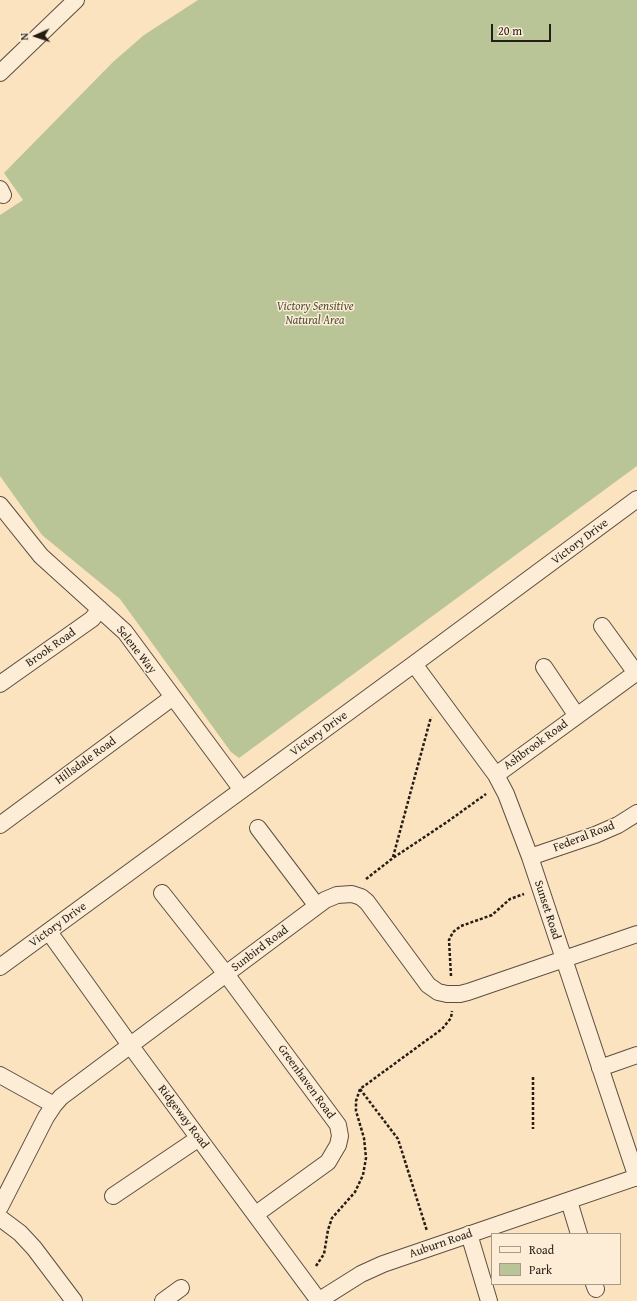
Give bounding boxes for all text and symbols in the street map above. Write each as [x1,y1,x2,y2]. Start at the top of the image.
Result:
north arrow [16,16,56,56]
scale bar [493,16,553,42]
text: 20 m [498,22,522,39]
text: N [16,33,32,41]
park label: Victory Sensitive Natural Area [276,300,354,328]
street label: Victory Drive [549,516,611,568]
street label: Selene Way [113,623,159,677]
street label: Brook Road [23,626,79,670]
street label: Victory Drive [288,708,350,760]
street label: Ashbrook Road [501,717,571,773]
street label: Hillsdale Road [53,734,119,788]
street label: Federal Road [551,819,617,855]
street label: Sunset Road [531,879,563,941]
street label: Victory Drive [27,899,89,951]
street label: Sunbird Road [229,923,291,975]
street label: Greenhaven Road [274,1042,338,1122]
street label: Ridgeway Road [154,1082,212,1152]
street label: Auburn Road [407,1226,475,1262]
legend [491,1233,621,1285]
text: Road [529,1241,554,1258]
text: Park [529,1261,552,1278]

